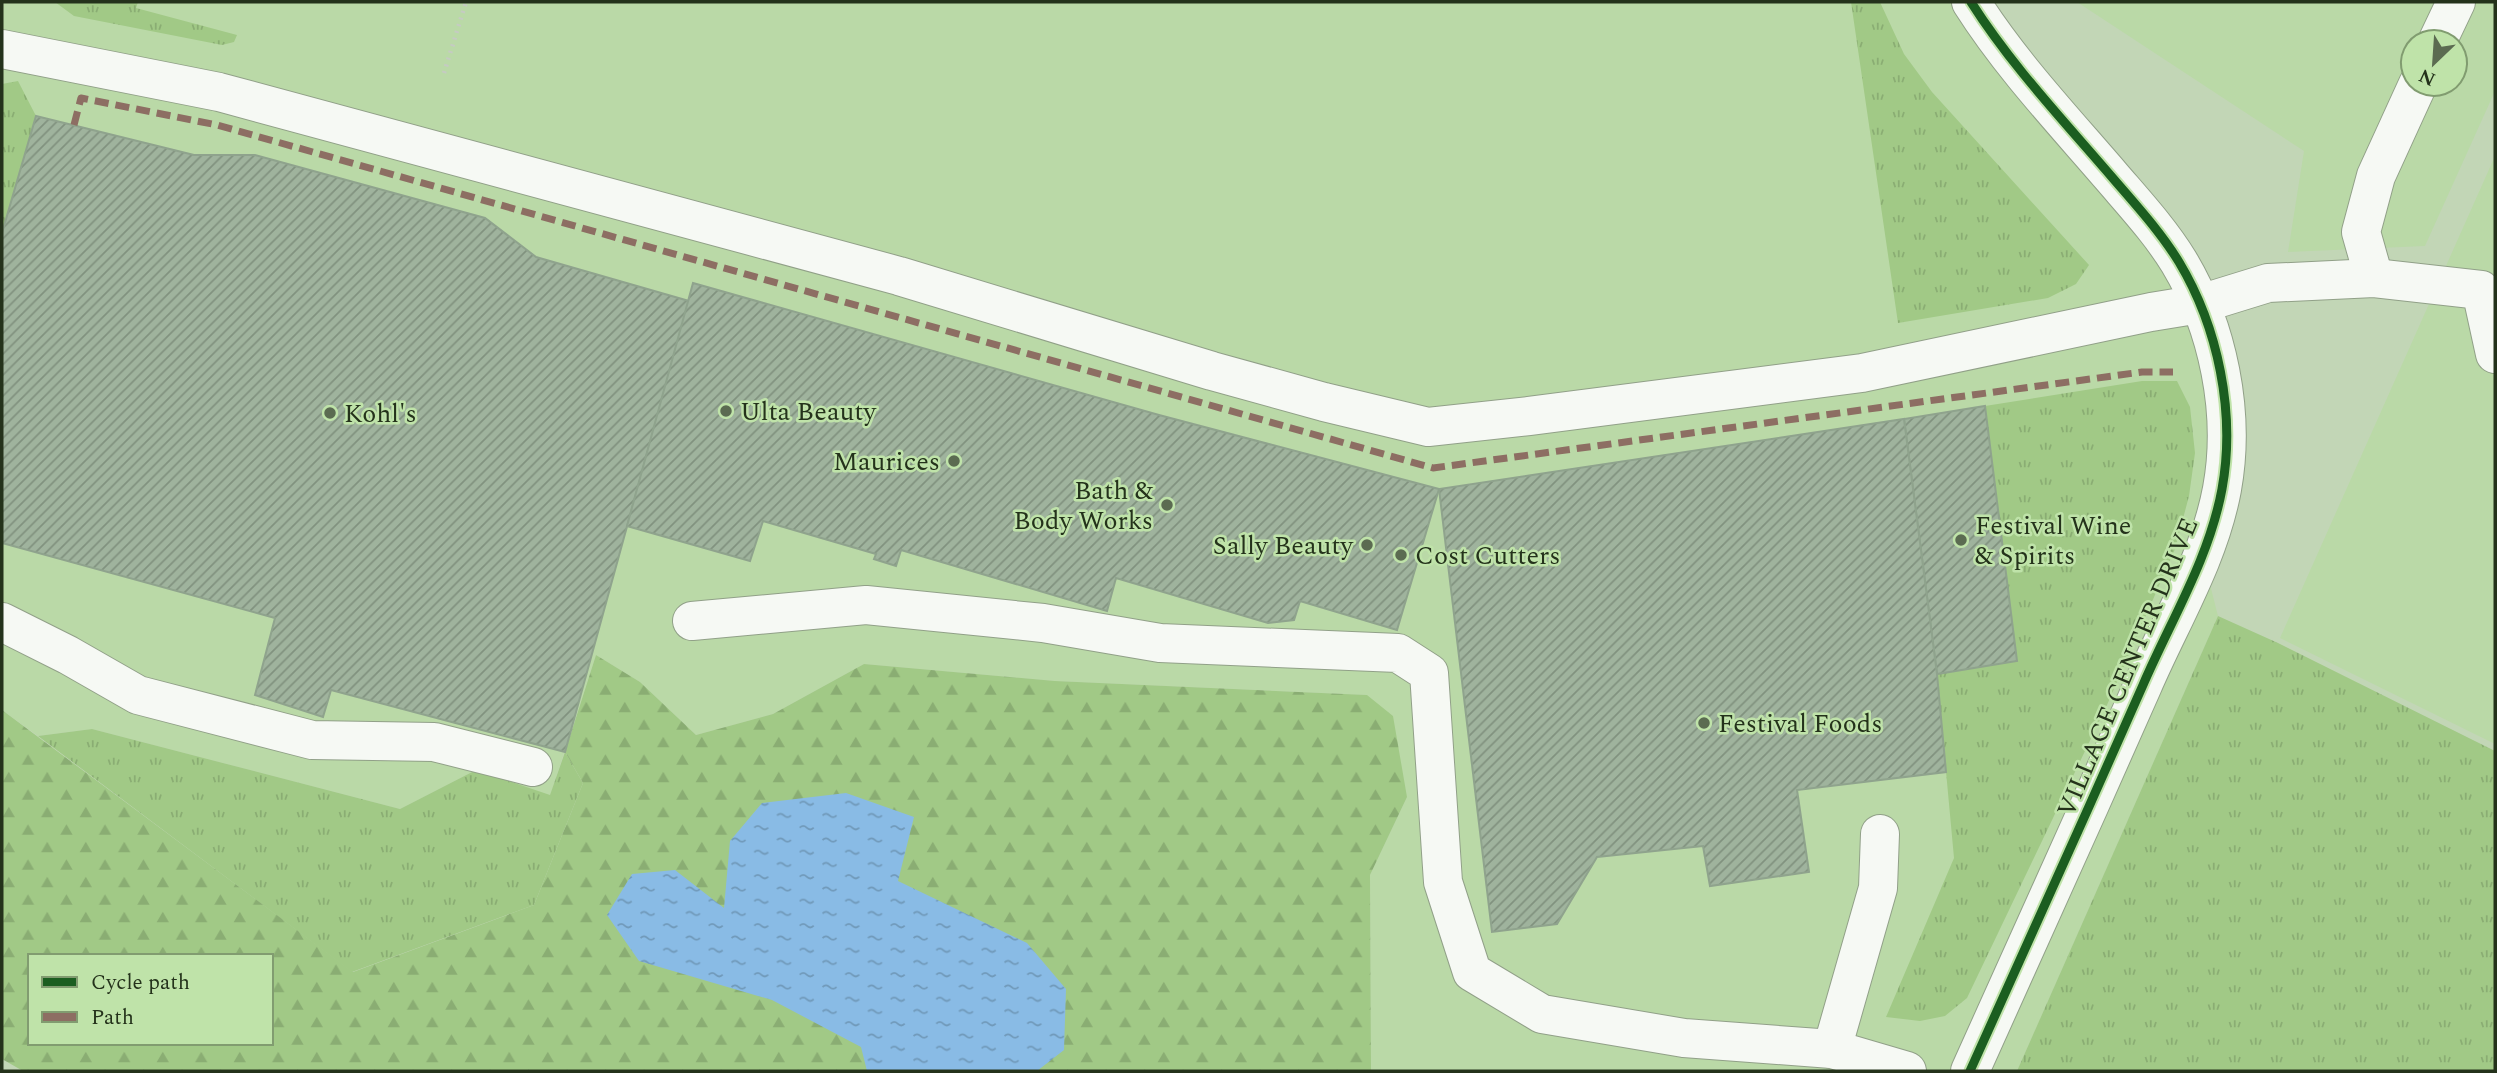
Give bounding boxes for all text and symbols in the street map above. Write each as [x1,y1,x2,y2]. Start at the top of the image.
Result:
north arrow [2399,28,2469,98]
text: N [2414,61,2441,93]
place label: Ulta Beauty [740,392,877,432]
place label: Kohl's [344,394,417,434]
marker: Ulta Beauty [718,403,734,419]
marker: Kohl's [322,405,338,421]
place label: Maurices [833,442,940,482]
marker: Maurices [946,453,962,469]
place label: Bath & Body Works [1013,471,1154,541]
marker: Bath & Body Works [1159,497,1175,513]
place label: Festival Wine & Spirits [1975,506,2131,576]
street label: VILLAGE CENTER DRIVE [2047,511,2209,823]
place label: Sally Beauty [1213,526,1355,566]
marker: Festival Wine & Spirits [1953,532,1969,548]
place label: Cost Cutters [1415,536,1561,576]
marker: Sally Beauty [1359,537,1375,553]
marker: Cost Cutters [1393,547,1409,563]
place label: Festival Foods [1718,704,1883,744]
marker: Festival Foods [1696,715,1712,731]
legend [28,954,273,1045]
text: Cycle path [91,967,190,999]
text: Path [91,1002,134,1034]

